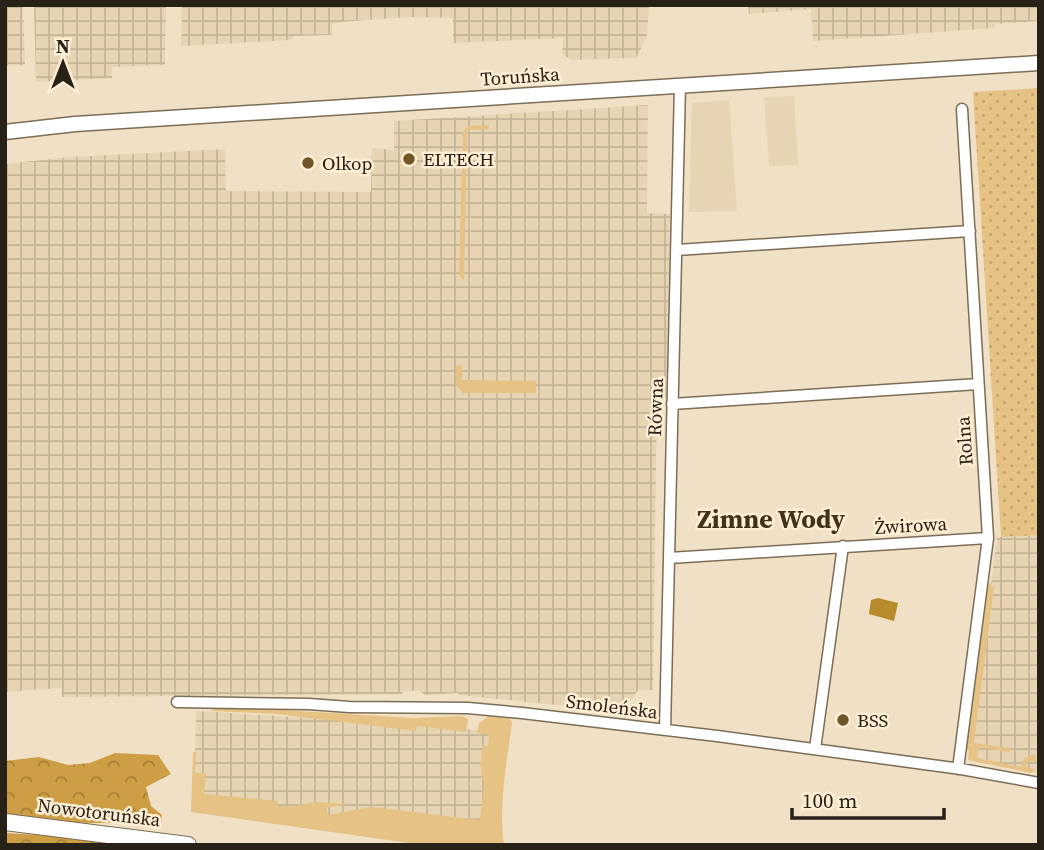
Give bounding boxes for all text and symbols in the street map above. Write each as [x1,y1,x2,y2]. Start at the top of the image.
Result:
north arrow [28,28,98,98]
text: N [56,33,70,59]
street label: Toruńska [480,60,561,92]
place label: ELTECH [423,146,494,172]
place label: Olkop [322,150,372,176]
marker: ELTECH [401,151,417,167]
marker: Olkop [300,155,316,171]
street label: Równa [641,377,669,437]
street label: Rolna [949,415,979,466]
district label: Zimne Wody [697,501,845,537]
street label: Żwirowa [874,510,948,540]
street label: Smoleńska [565,687,660,725]
place label: BSS [857,707,888,733]
marker: BSS [835,712,851,728]
scale bar [792,776,944,820]
text: 100 m [802,786,857,815]
street label: Nowotoruńska [36,792,162,832]

